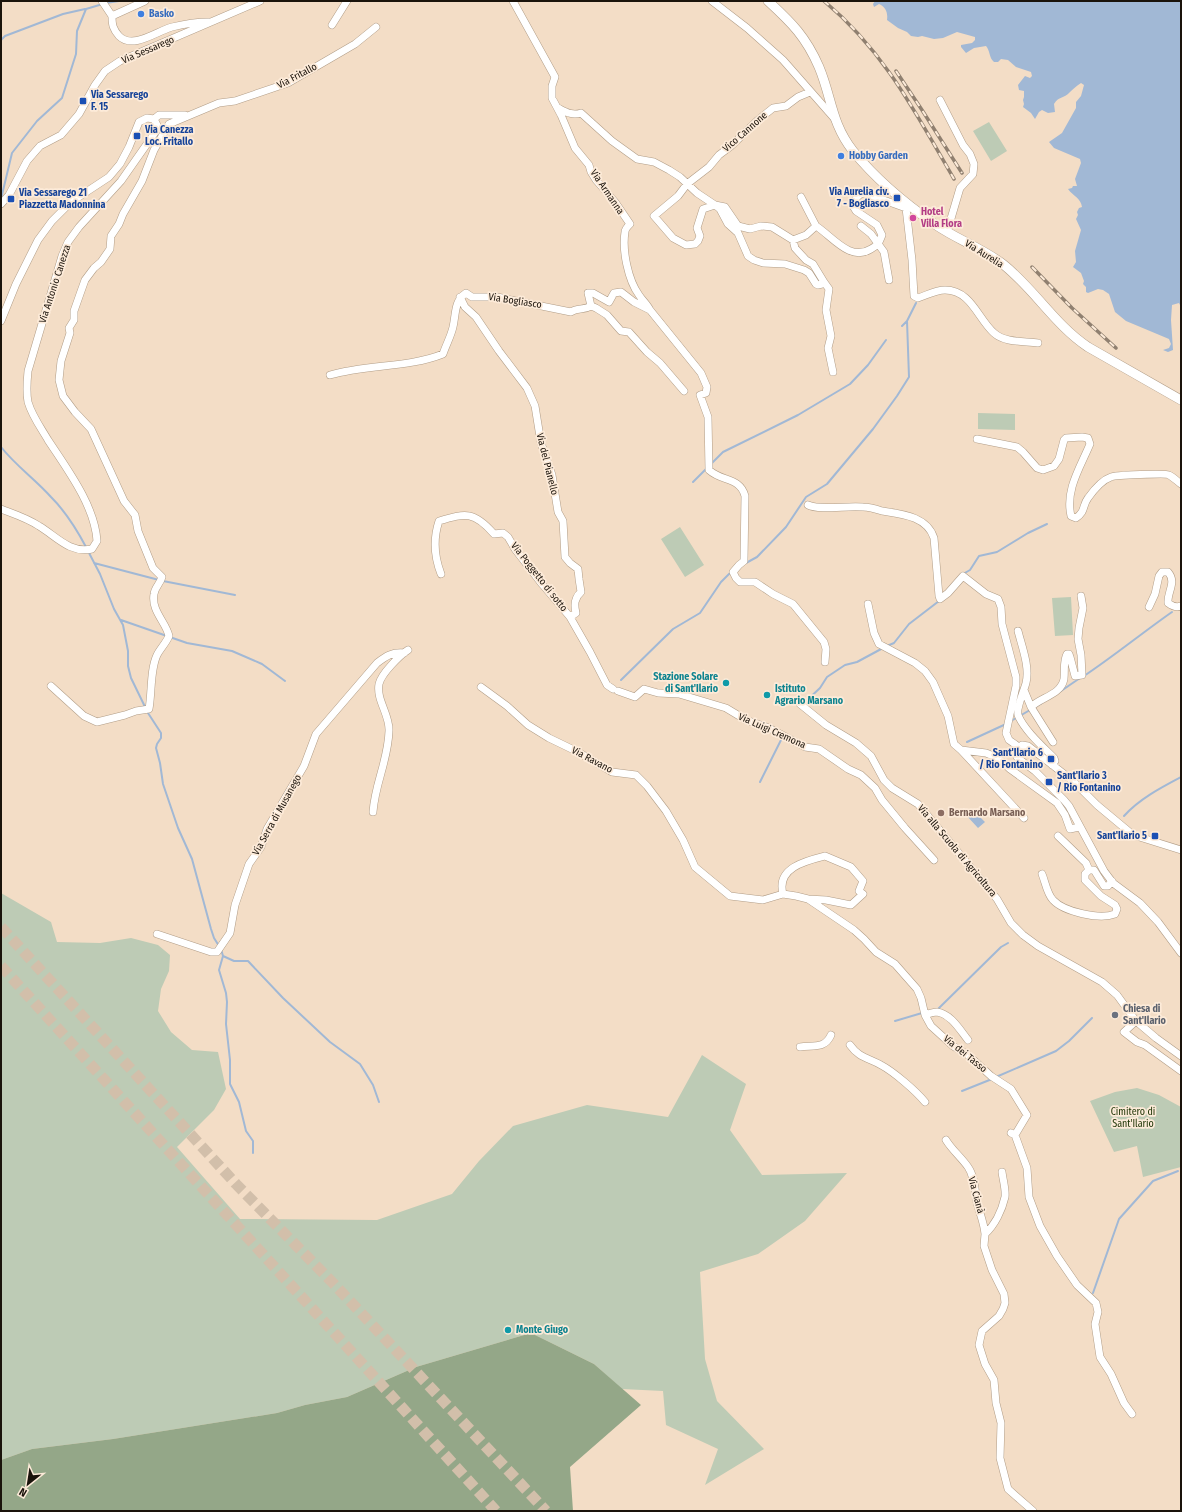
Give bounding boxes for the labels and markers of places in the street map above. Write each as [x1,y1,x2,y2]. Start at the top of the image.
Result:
place label: Basko [149,8,175,20]
marker: Basko [136,9,146,19]
place label: Via Sessarego F. 15 [90,89,149,113]
marker: Via Sessarego F. 15 [78,96,88,106]
place label: Via Canezza Loc. Fritallo [144,124,194,148]
marker: Via Canezza Loc. Fritallo [132,131,142,141]
place label: Hobby Garden [849,150,908,162]
marker: Hobby Garden [836,151,846,161]
place label: Via Aurelia civ. 7 - Bogliasco [828,186,890,210]
place label: Via Sessarego 21 Piazzetta Madonnina [18,187,106,211]
marker: Via Aurelia civ. 7 - Bogliasco [892,193,902,203]
marker: Via Sessarego 21 Piazzetta Madonnina [6,194,16,204]
place label: Hotel Villa Flora [920,206,962,230]
marker: Hotel Villa Flora [908,213,918,223]
place label: Stazione Solare di Sant'Ilario [653,671,719,695]
marker: Stazione Solare di Sant'Ilario [721,678,731,688]
place label: Istituto Agrario Marsano [774,683,844,707]
marker: Istituto Agrario Marsano [762,690,772,700]
place label: Sant'Ilario 6 / Rio Fontanino [979,747,1044,771]
marker: Sant'Ilario 6 / Rio Fontanino [1046,754,1056,764]
place label: Sant'Ilario 3 / Rio Fontanino [1057,770,1121,794]
marker: Sant'Ilario 3 / Rio Fontanino [1044,777,1054,787]
place label: Bernardo Marsano [949,807,1026,819]
marker: Bernardo Marsano [936,808,946,818]
place label: Sant'Ilario 5 [1097,830,1147,842]
marker: Sant'Ilario 5 [1150,831,1160,841]
place label: Chiesa di Sant'Ilario [1123,1003,1167,1027]
marker: Chiesa di Sant'Ilario [1110,1010,1120,1020]
place label: Monte Giugo [516,1324,569,1336]
marker: Monte Giugo [503,1325,513,1335]

